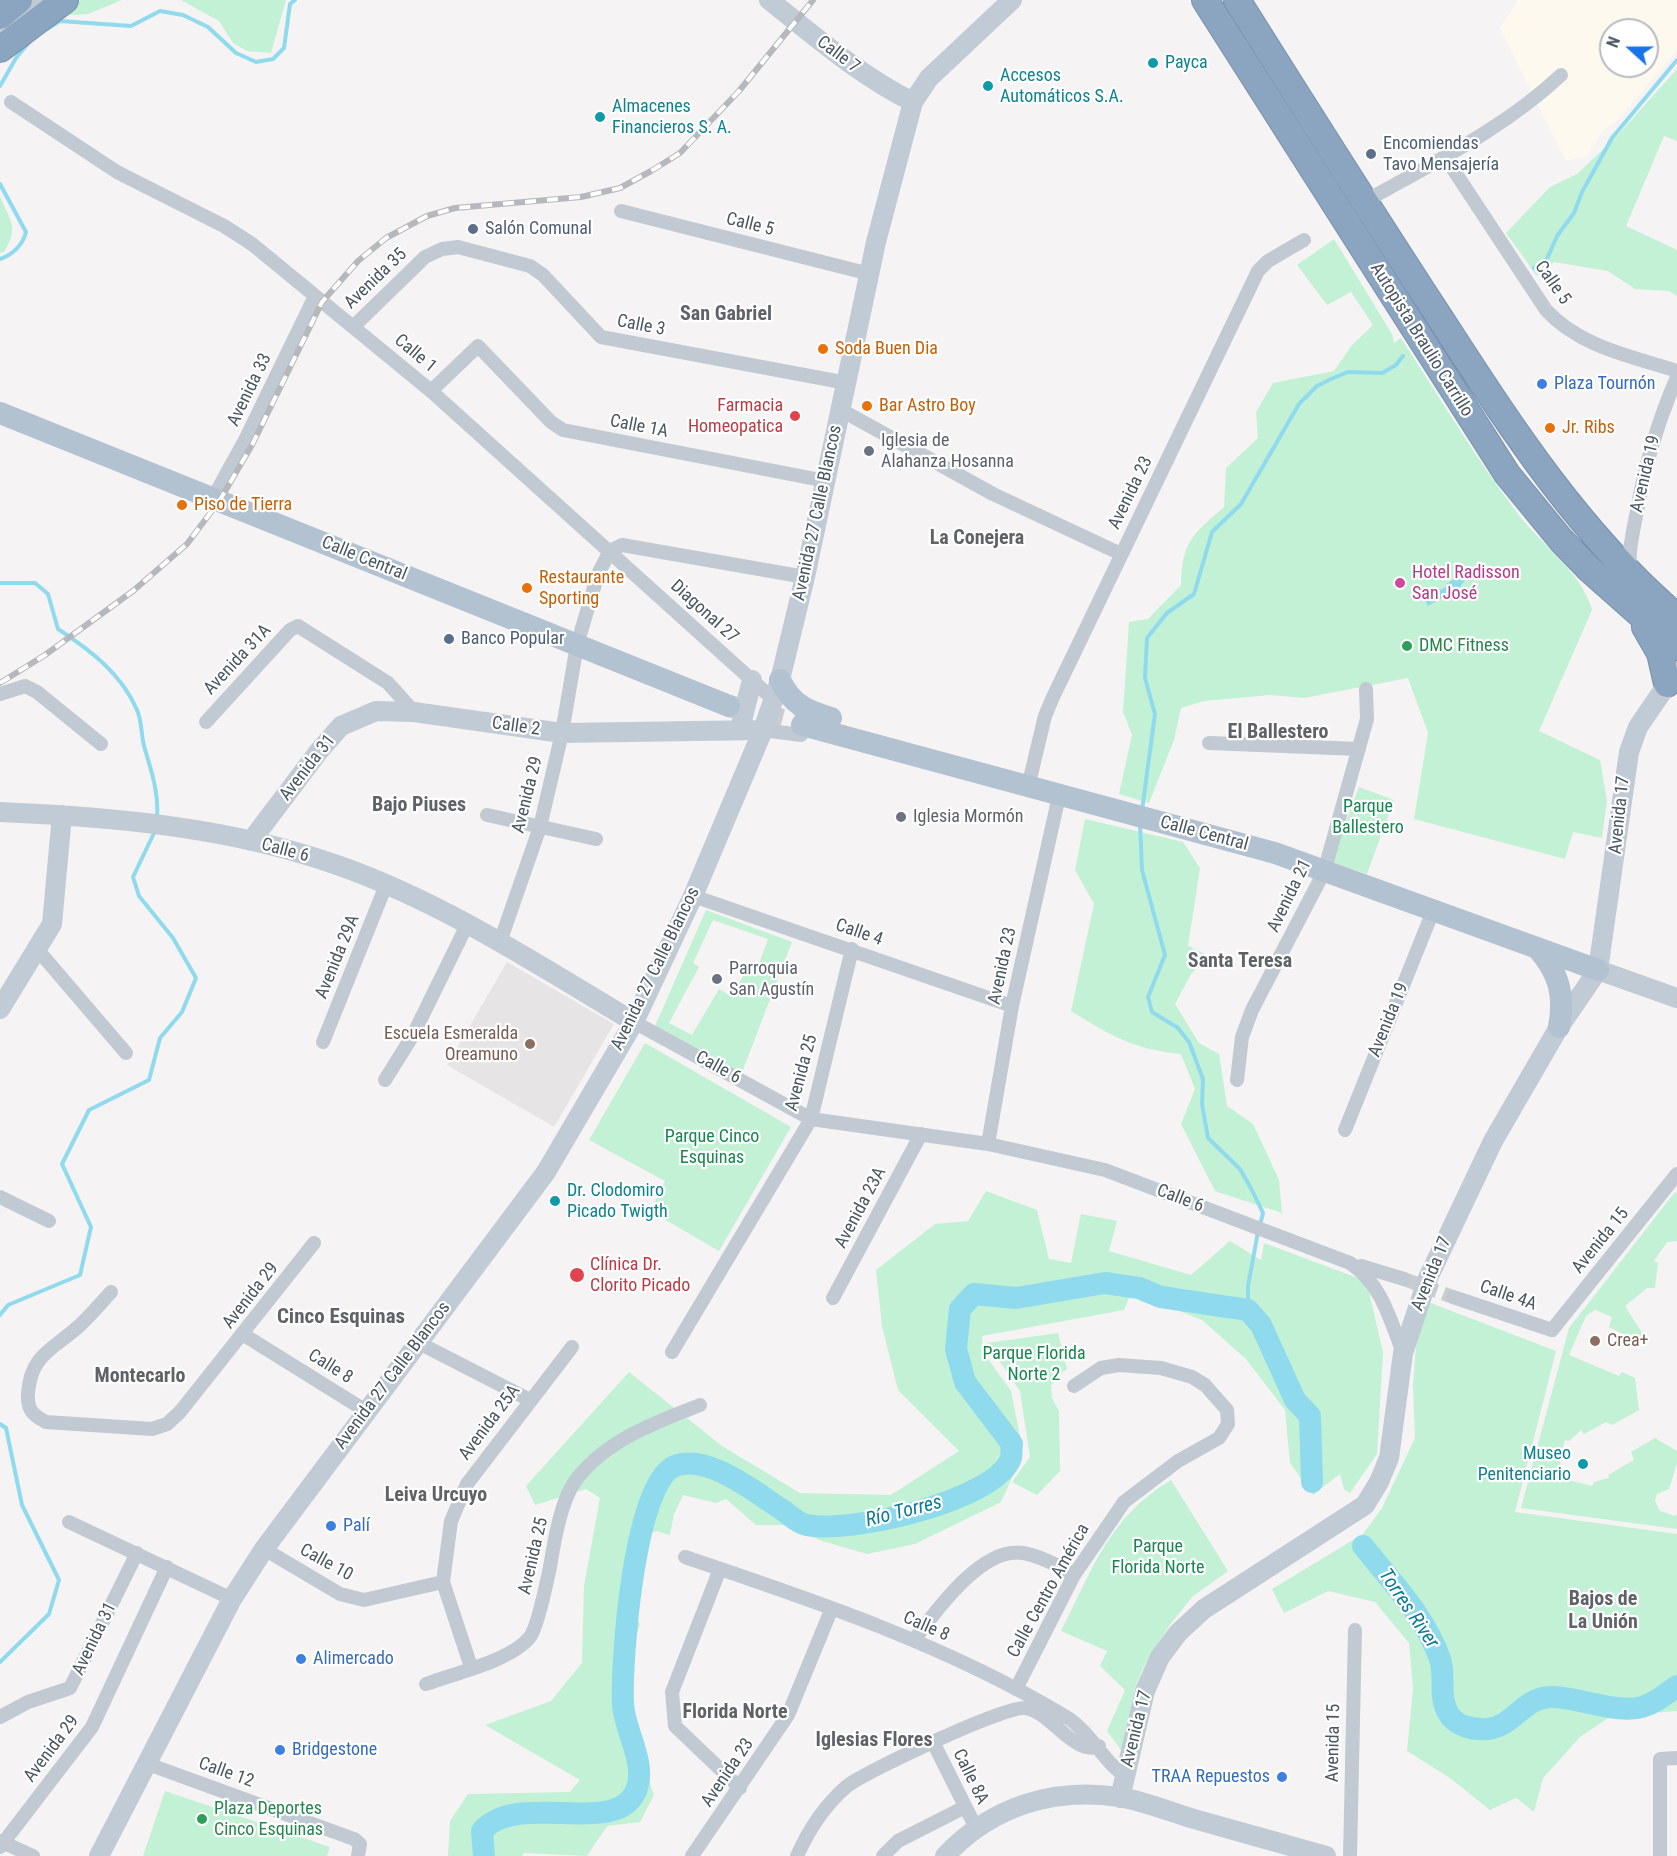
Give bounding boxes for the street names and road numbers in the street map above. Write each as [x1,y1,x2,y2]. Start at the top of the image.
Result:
street label: Calle 7 [812,32,864,78]
street label: Calle 5 [724,209,776,241]
street label: Avenida 35 [340,244,412,314]
street label: Calle 5 [1529,257,1575,309]
street label: Autopista Braulio Carrillo [1365,259,1477,421]
street label: Calle 3 [615,311,667,341]
street label: Calle 1 [389,330,441,378]
street label: Avenida 33 [223,350,277,430]
street label: Calle 1A [608,411,670,443]
street label: Avenida 27 Calle Blancos [789,423,847,603]
street label: Avenida 19 [1627,433,1665,515]
street label: Avenida 23 [1104,453,1158,533]
street label: Calle Central [318,532,410,586]
street label: Diagonal 27 [665,576,743,648]
street label: Avenida 31A [200,620,276,700]
street label: Calle 2 [490,713,542,741]
street label: Avenida 31 [275,731,341,805]
street label: Avenida 29 [508,754,548,836]
street label: Avenida 17 [1605,775,1635,855]
street label: Calle Central [1158,812,1250,856]
street label: Calle 6 [259,834,311,868]
street label: Avenida 21 [1263,856,1317,936]
street label: Avenida 27 Calle Blancos [607,884,705,1054]
street label: Avenida 29A [311,912,365,1002]
street label: Calle 4 [833,915,885,951]
street label: Avenida 23 [984,925,1022,1007]
street label: Avenida 19 [1364,980,1414,1060]
street label: Avenida 25 [781,1032,823,1114]
street label: Calle 6 [692,1047,744,1089]
street label: Avenida 23A [831,1164,891,1252]
street label: Calle 6 [1153,1180,1207,1218]
street label: Avenida 15 [1568,1204,1634,1278]
street label: Avenida 17 [1407,1234,1457,1314]
street label: Avenida 29 [218,1259,284,1333]
street label: Calle 4A [1477,1276,1539,1316]
street label: Avenida 27 Calle Blancos [331,1298,455,1454]
street label: Calle 8 [304,1345,356,1389]
street label: Avenida 25A [455,1381,525,1465]
street label: Avenida 25 [515,1515,553,1597]
street label: Calle Centro América [1003,1520,1095,1662]
street label: Calle 10 [296,1540,356,1586]
street label: Avenida 31 [68,1599,122,1679]
street label: Calle 8 [899,1607,953,1647]
street label: Avenida 17 [1117,1688,1157,1770]
street label: Avenida 15 [1323,1704,1345,1782]
street label: Avenida 29 [20,1711,84,1787]
street label: Avenida 23 [697,1735,759,1811]
street label: Calle 8A [947,1746,993,1808]
street label: Calle 12 [195,1753,257,1793]

